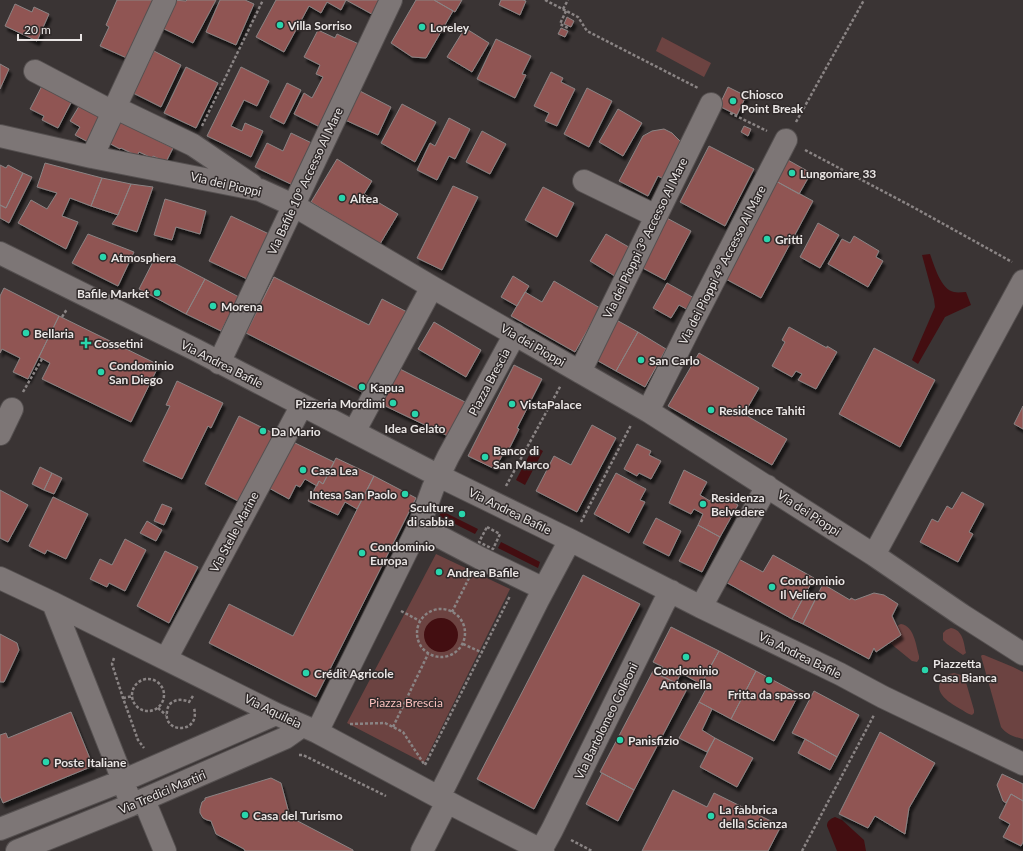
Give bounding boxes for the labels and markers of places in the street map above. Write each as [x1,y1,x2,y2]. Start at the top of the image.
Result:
place label: Villa Sorriso [287,18,352,33]
marker: Villa Sorriso [275,20,285,30]
place label: Loreley [430,20,470,35]
marker: Loreley [417,22,427,32]
place label: Chiosco Point Break [741,87,804,116]
marker: Chiosco Point Break [728,96,738,106]
place label: Lungomare 33 [800,166,876,181]
marker: Lungomare 33 [787,168,797,178]
place label: Altea [349,191,378,206]
marker: Altea [337,193,347,203]
place label: Gritti [775,232,803,247]
marker: Gritti [762,234,772,244]
place label: Atmosphera [110,250,176,265]
marker: Atmosphera [98,252,108,262]
place label: Bafile Market [77,286,150,301]
marker: Bafile Market [152,288,162,298]
place label: Morena [221,299,263,314]
marker: Morena [208,301,218,311]
place label: Bellaria [34,326,74,341]
marker: Bellaria [21,328,31,338]
place label: Cossetini [94,336,143,351]
marker: Cossetini [81,338,91,348]
place label: San Carlo [649,353,700,368]
marker: San Carlo [636,355,646,365]
place label: Condominio San Diego [109,358,174,387]
marker: Condominio San Diego [96,367,106,377]
place label: Kapua [370,380,404,395]
marker: Kapua [357,382,367,392]
place label: Pizzeria Mordimi [295,396,385,411]
place label: VistaPalace [519,397,582,412]
marker: Pizzeria Mordimi [388,398,398,408]
marker: VistaPalace [507,399,517,409]
place label: Residence Tahiti [719,403,805,418]
marker: Residence Tahiti [706,405,716,415]
marker: Idea Gelato [410,409,420,419]
place label: Idea Gelato [385,421,446,436]
place label: Da Mario [271,424,321,439]
marker: Da Mario [258,426,268,436]
place label: Banco di San Marco [493,443,550,472]
marker: Banco di San Marco [480,452,490,462]
place label: Casa Lea [311,463,358,478]
marker: Casa Lea [298,465,308,475]
place label: Intesa San Paolo [309,487,397,502]
marker: Intesa San Paolo [400,489,410,499]
place label: Residenza Belvedere [711,490,765,519]
marker: Residenza Belvedere [698,499,708,509]
place label: Sculture di sabbia [407,500,455,529]
marker: Sculture di sabbia [457,509,467,519]
place label: Condominio Europa [370,539,435,568]
marker: Condominio Europa [357,548,367,558]
place label: Andrea Bafile [446,565,520,580]
marker: Andrea Bafile [434,567,444,577]
place label: Condominio Il Veliero [780,573,845,602]
marker: Condominio Il Veliero [767,582,777,592]
marker: Condominio Antonella [681,652,691,662]
place label: Piazzetta Casa Bianca [933,656,997,685]
place label: Condominio Antonella [654,663,719,692]
marker: Piazzetta Casa Bianca [920,665,930,675]
place label: Crédit Agricole [314,666,394,681]
marker: Crédit Agricole [301,668,311,678]
marker: Fritta da spasso [764,675,774,685]
place label: Fritta da spasso [728,687,810,702]
place label: Panisfizio [628,733,679,748]
marker: Panisfizio [615,735,625,745]
place label: Poste Italiane [54,755,127,770]
marker: Poste Italiane [41,757,51,767]
place label: La fabbrica della Scienza [719,802,787,831]
place label: Casa del Turismo [253,808,343,823]
marker: Casa del Turismo [240,810,250,820]
marker: La fabbrica della Scienza [706,811,716,821]

